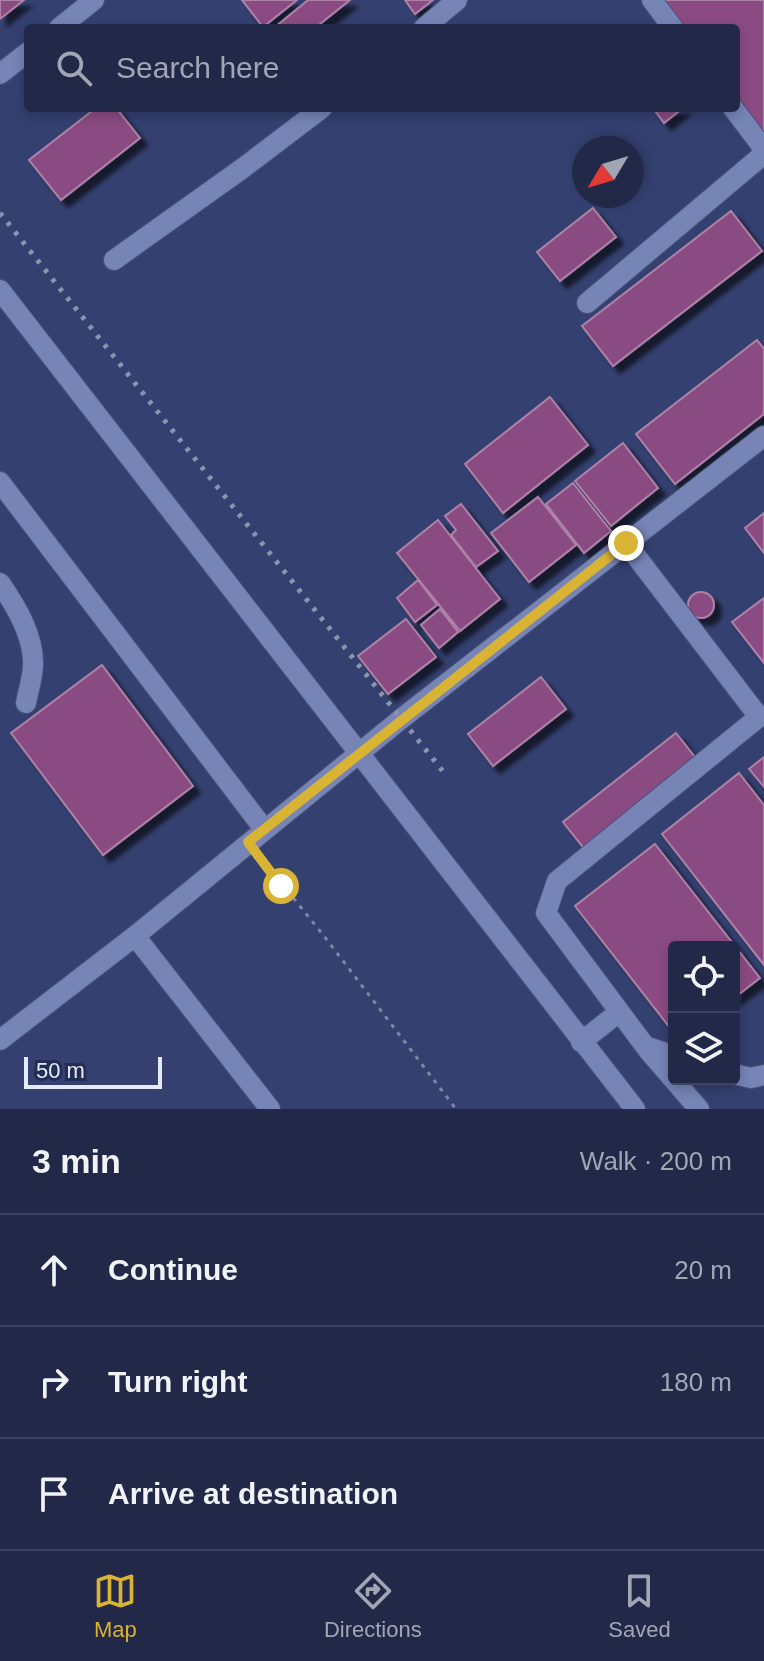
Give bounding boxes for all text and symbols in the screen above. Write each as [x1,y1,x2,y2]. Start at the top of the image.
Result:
search box [24,24,740,112]
icon: search [52,46,96,90]
text: Search here [116,51,279,84]
north arrow [572,136,644,208]
route end [608,525,644,561]
route start [263,868,299,904]
map controls [668,941,740,1085]
button: locate [668,941,740,1013]
button: layers [668,1013,740,1085]
scale bar [24,1053,162,1089]
text: 50 m [36,1058,85,1083]
text: 3 min [32,1142,121,1180]
text: Walk · 200 m [580,1146,732,1176]
icon: ahead [32,1248,76,1292]
text: Continue [108,1253,238,1286]
text: 20 m [674,1255,732,1285]
icon: right [32,1360,76,1404]
text: Turn right [108,1365,247,1398]
text: 180 m [660,1367,732,1397]
icon: arrive [32,1472,76,1516]
text: Arrive at destination [108,1477,398,1510]
tab: Map [93,1569,137,1643]
tab: Directions [324,1569,422,1643]
tab: Saved [608,1569,671,1643]

